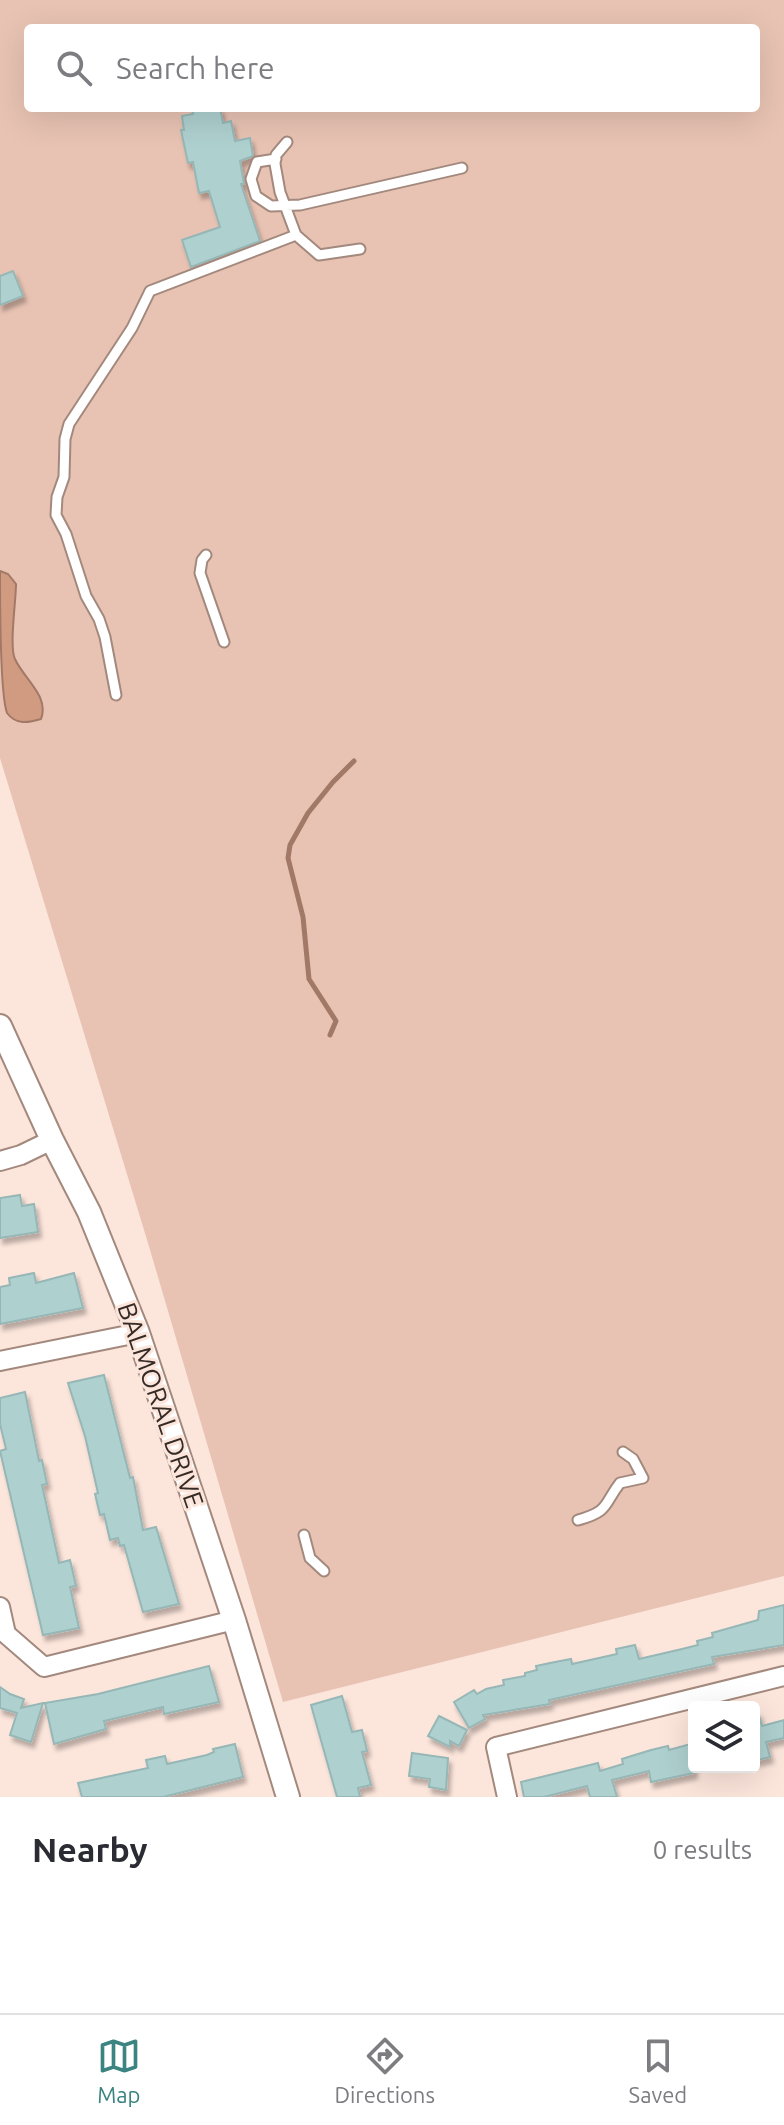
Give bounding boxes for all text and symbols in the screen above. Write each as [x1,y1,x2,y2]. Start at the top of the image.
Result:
search box [24,24,760,112]
icon: search [52,46,96,90]
text: Search here [116,51,275,85]
street label: BALMORAL DRIVE [112,1299,210,1511]
map controls [688,1701,760,1773]
button: layers [688,1701,760,1773]
text: Nearby [32,1830,147,1868]
text: 0 results [653,1835,752,1864]
tab: Map [97,2034,141,2107]
tab: Directions [334,2034,435,2107]
tab: Saved [629,2034,687,2107]

